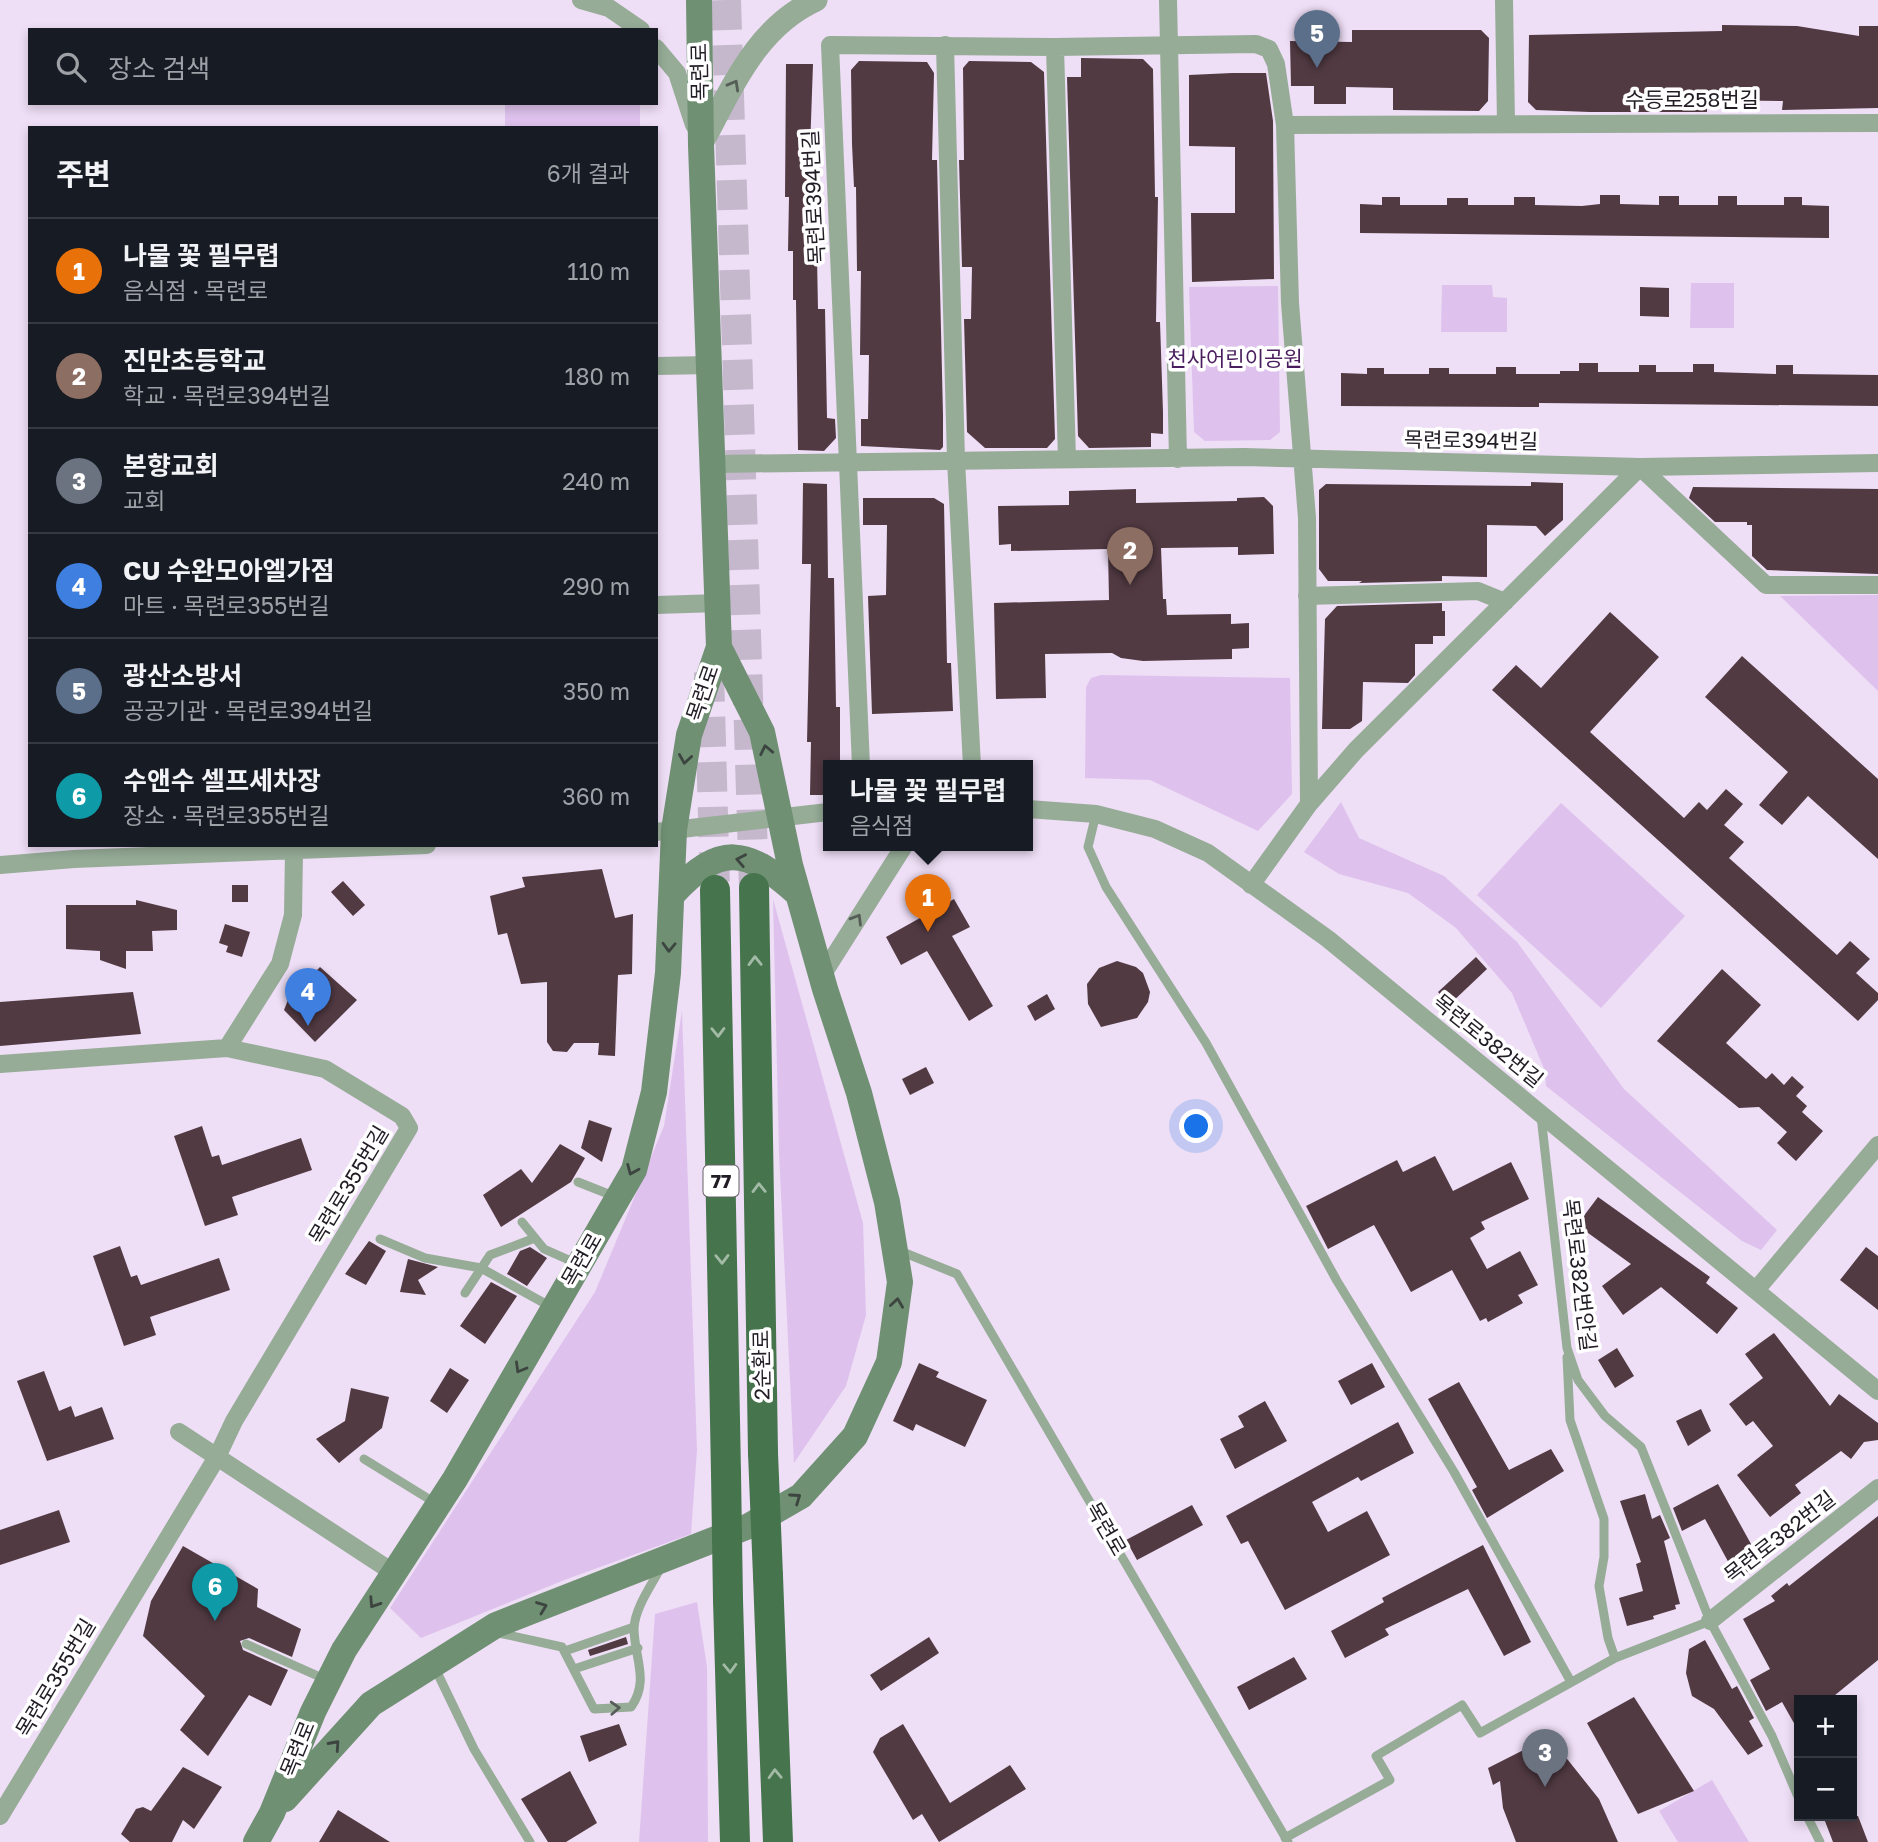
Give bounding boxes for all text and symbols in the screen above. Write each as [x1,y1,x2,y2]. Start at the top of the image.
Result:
pin: 5 [1294,10,1340,68]
search box [28,28,658,105]
street label: 목련로 [685,43,713,101]
icon: search [52,48,90,86]
text: 장소 검색 [108,53,210,84]
one-way arrow [726,80,739,92]
street label: 수등로258번길 [1625,86,1759,112]
street label: 목련로394번길 [797,129,830,265]
text: 주변 [56,156,111,192]
text: 6개 결과 [547,159,630,187]
text: 나물 꽃 필무렵 [123,240,280,271]
text: 1 [73,257,85,285]
text: 110 m [567,257,630,285]
text: 음식점 · 목련로 [123,276,268,304]
text: 진만초등학교 [123,345,267,376]
park label: 천사어린이공원 [1167,345,1303,371]
text: 2 [72,362,86,390]
text: 180 m [564,362,630,390]
text: 학교 · 목련로394번길 [123,381,331,409]
street label: 목련로394번길 [1404,426,1538,454]
text: 본향교회 [123,450,219,481]
text: 3 [72,467,86,495]
text: 240 m [562,467,630,495]
text: 교회 [123,486,165,514]
pin: 2 [1107,527,1153,585]
text: CU 수완모아엘가점 [123,555,334,586]
text: 4 [72,572,86,600]
text: 290 m [562,572,630,600]
text: 마트 · 목련로355번길 [123,591,330,619]
text: 광산소방서 [123,660,243,691]
street label: 목련로 [680,661,724,724]
text: 5 [72,677,86,705]
text: 350 m [563,677,630,705]
text: 공공기관 · 목련로394번길 [123,696,373,724]
one-way arrow [759,744,774,756]
one-way arrow [678,753,693,765]
popup [823,760,1033,851]
text: 수앤수 셀프세차장 [123,765,321,796]
text: 나물 꽃 필무렵 [850,775,1006,806]
text: 6 [72,782,86,810]
text: 360 m [562,782,630,810]
text: 장소 · 목련로355번길 [123,801,330,829]
text: 음식점 [850,811,913,839]
one-way arrow [735,853,747,868]
pin: 1 [905,874,951,932]
one-way arrow [848,914,861,927]
one-way arrow [662,942,677,953]
one-way arrow [747,955,763,966]
pin: 4 [285,968,331,1026]
street label: 목련로382번길 [1428,988,1549,1092]
one-way arrow [710,1027,726,1038]
your location [1179,1109,1213,1143]
street label: 목련로355번길 [303,1121,394,1248]
one-way arrow [626,1163,640,1176]
road number: 77 [704,1166,738,1196]
one-way arrow [751,1183,767,1193]
street label: 목련로382번안길 [1558,1197,1602,1352]
street label: 목련로 [555,1228,607,1291]
one-way arrow [715,1254,730,1265]
one-way arrow [889,1297,904,1309]
street label: 2순환로 [747,1330,775,1400]
one-way arrow [515,1360,528,1373]
street label: 목련로382번길 [1719,1485,1840,1588]
one-way arrow [788,1494,801,1506]
street label: 목련로 [1081,1497,1133,1560]
pin: 6 [192,1563,238,1621]
one-way arrow [370,1595,383,1608]
one-way arrow [536,1602,548,1616]
street label: 목련로355번길 [10,1614,101,1741]
one-way arrow [723,1662,738,1673]
map controls [1794,1695,1857,1821]
button: + [1794,1695,1857,1758]
one-way arrow [609,1700,620,1715]
street label: 목련로 [274,1717,320,1780]
pin: 3 [1522,1729,1568,1787]
one-way arrow [326,1740,339,1753]
button: − [1794,1758,1857,1821]
one-way arrow [768,1768,783,1779]

